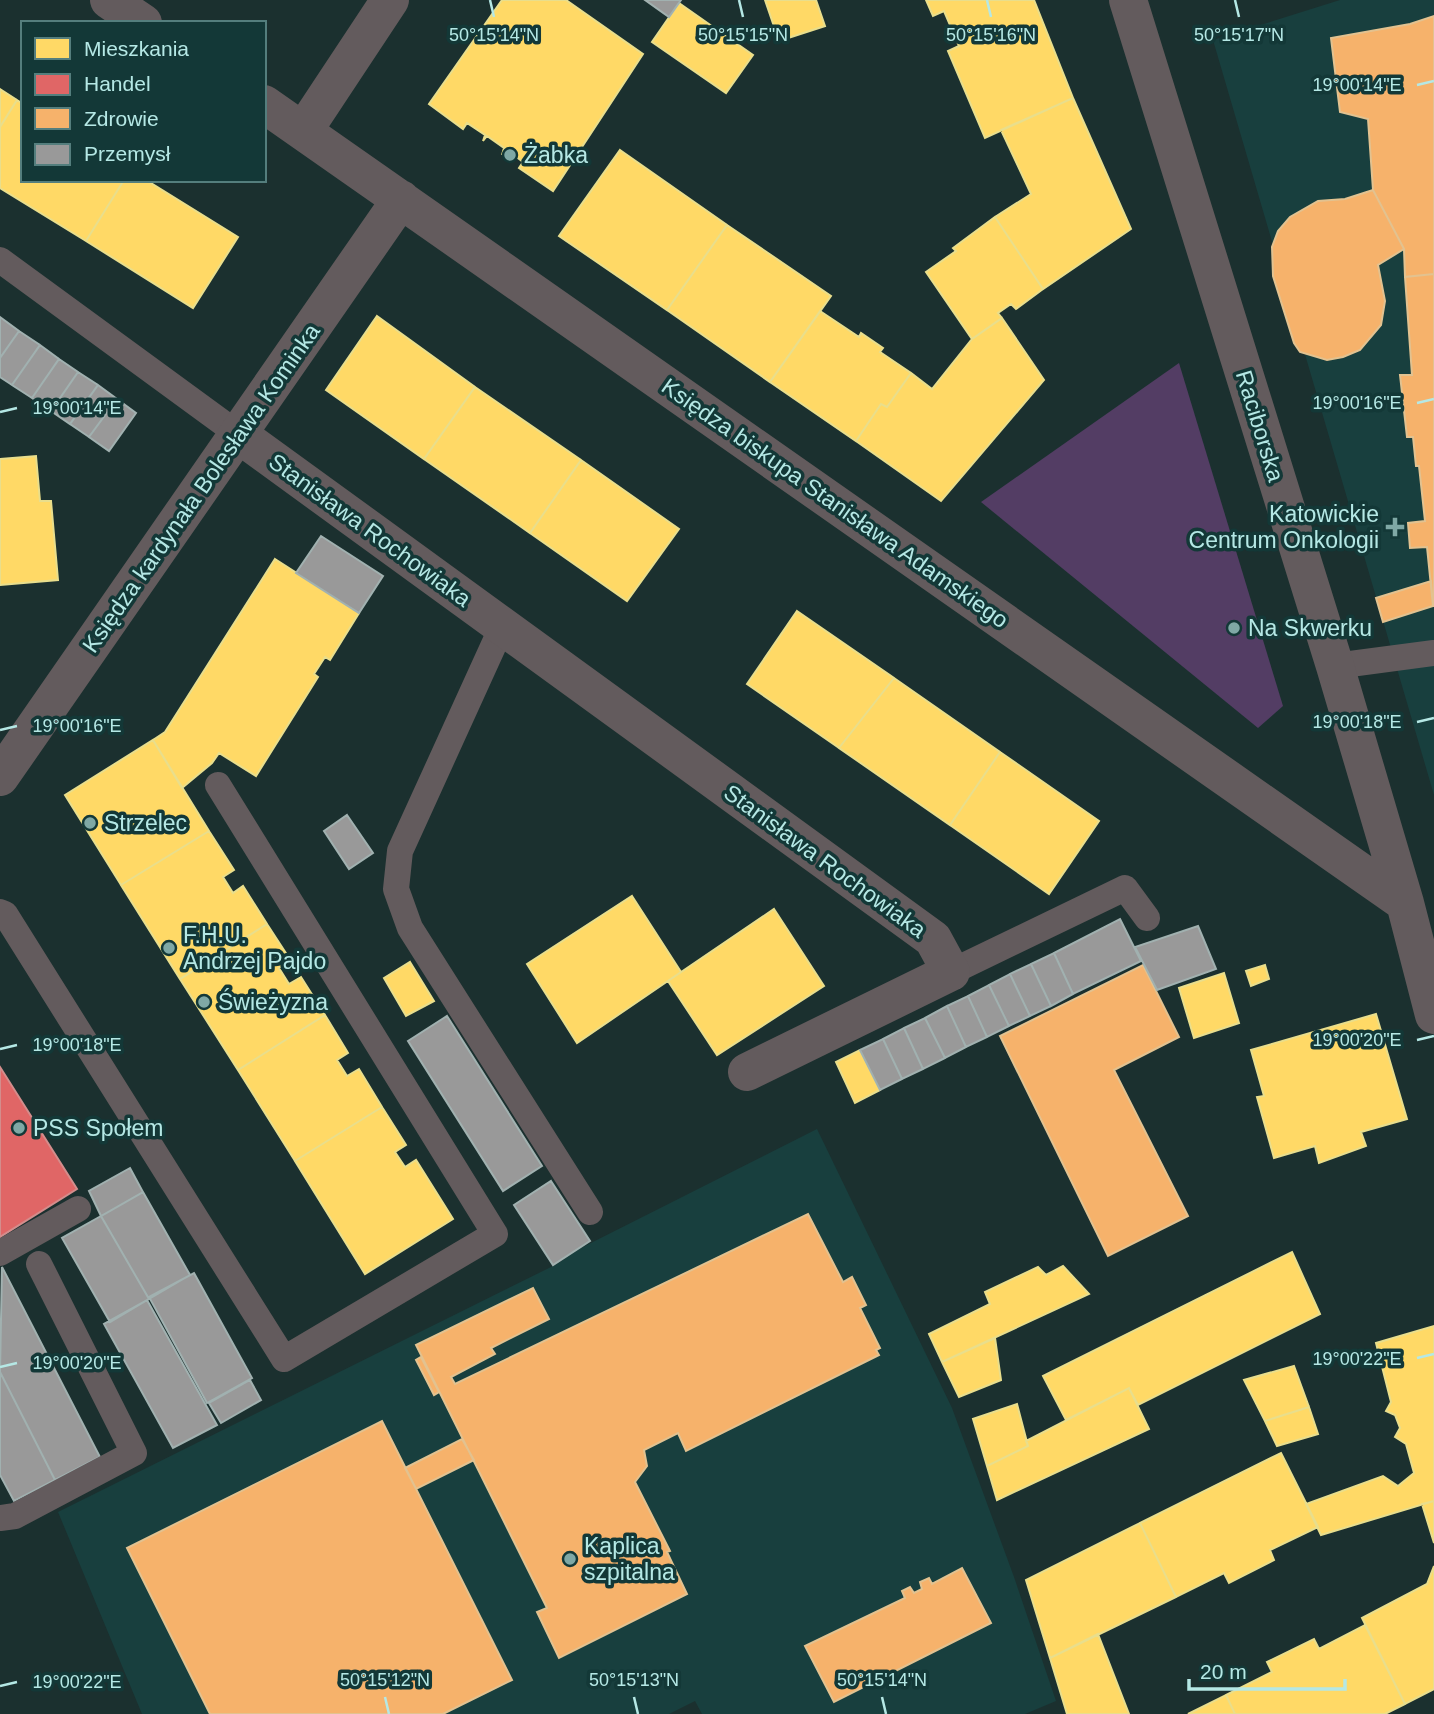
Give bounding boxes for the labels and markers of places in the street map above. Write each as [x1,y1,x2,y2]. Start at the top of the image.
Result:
place label: Żabka [524,142,588,168]
marker: Żabka [502,147,518,163]
place label: Katowickie Centrum Onkologii [1189,501,1379,553]
marker: Katowickie Centrum Onkologii [1385,517,1405,537]
place label: Na Skwerku [1248,615,1372,641]
marker: Na Skwerku [1226,620,1242,636]
place label: Strzelec [104,810,187,836]
marker: Strzelec [82,815,98,831]
place label: F.H.U. Andrzej Pajdo [183,922,326,974]
marker: F.H.U. Andrzej Pajdo [161,940,177,956]
place label: Świeżyzna [218,988,328,1015]
marker: Świeżyzna [196,994,212,1010]
place label: PSS Społem [33,1115,163,1141]
marker: PSS Społem [11,1120,27,1136]
place label: Kaplica szpitalna [584,1533,675,1585]
marker: Kaplica szpitalna [562,1551,578,1567]

